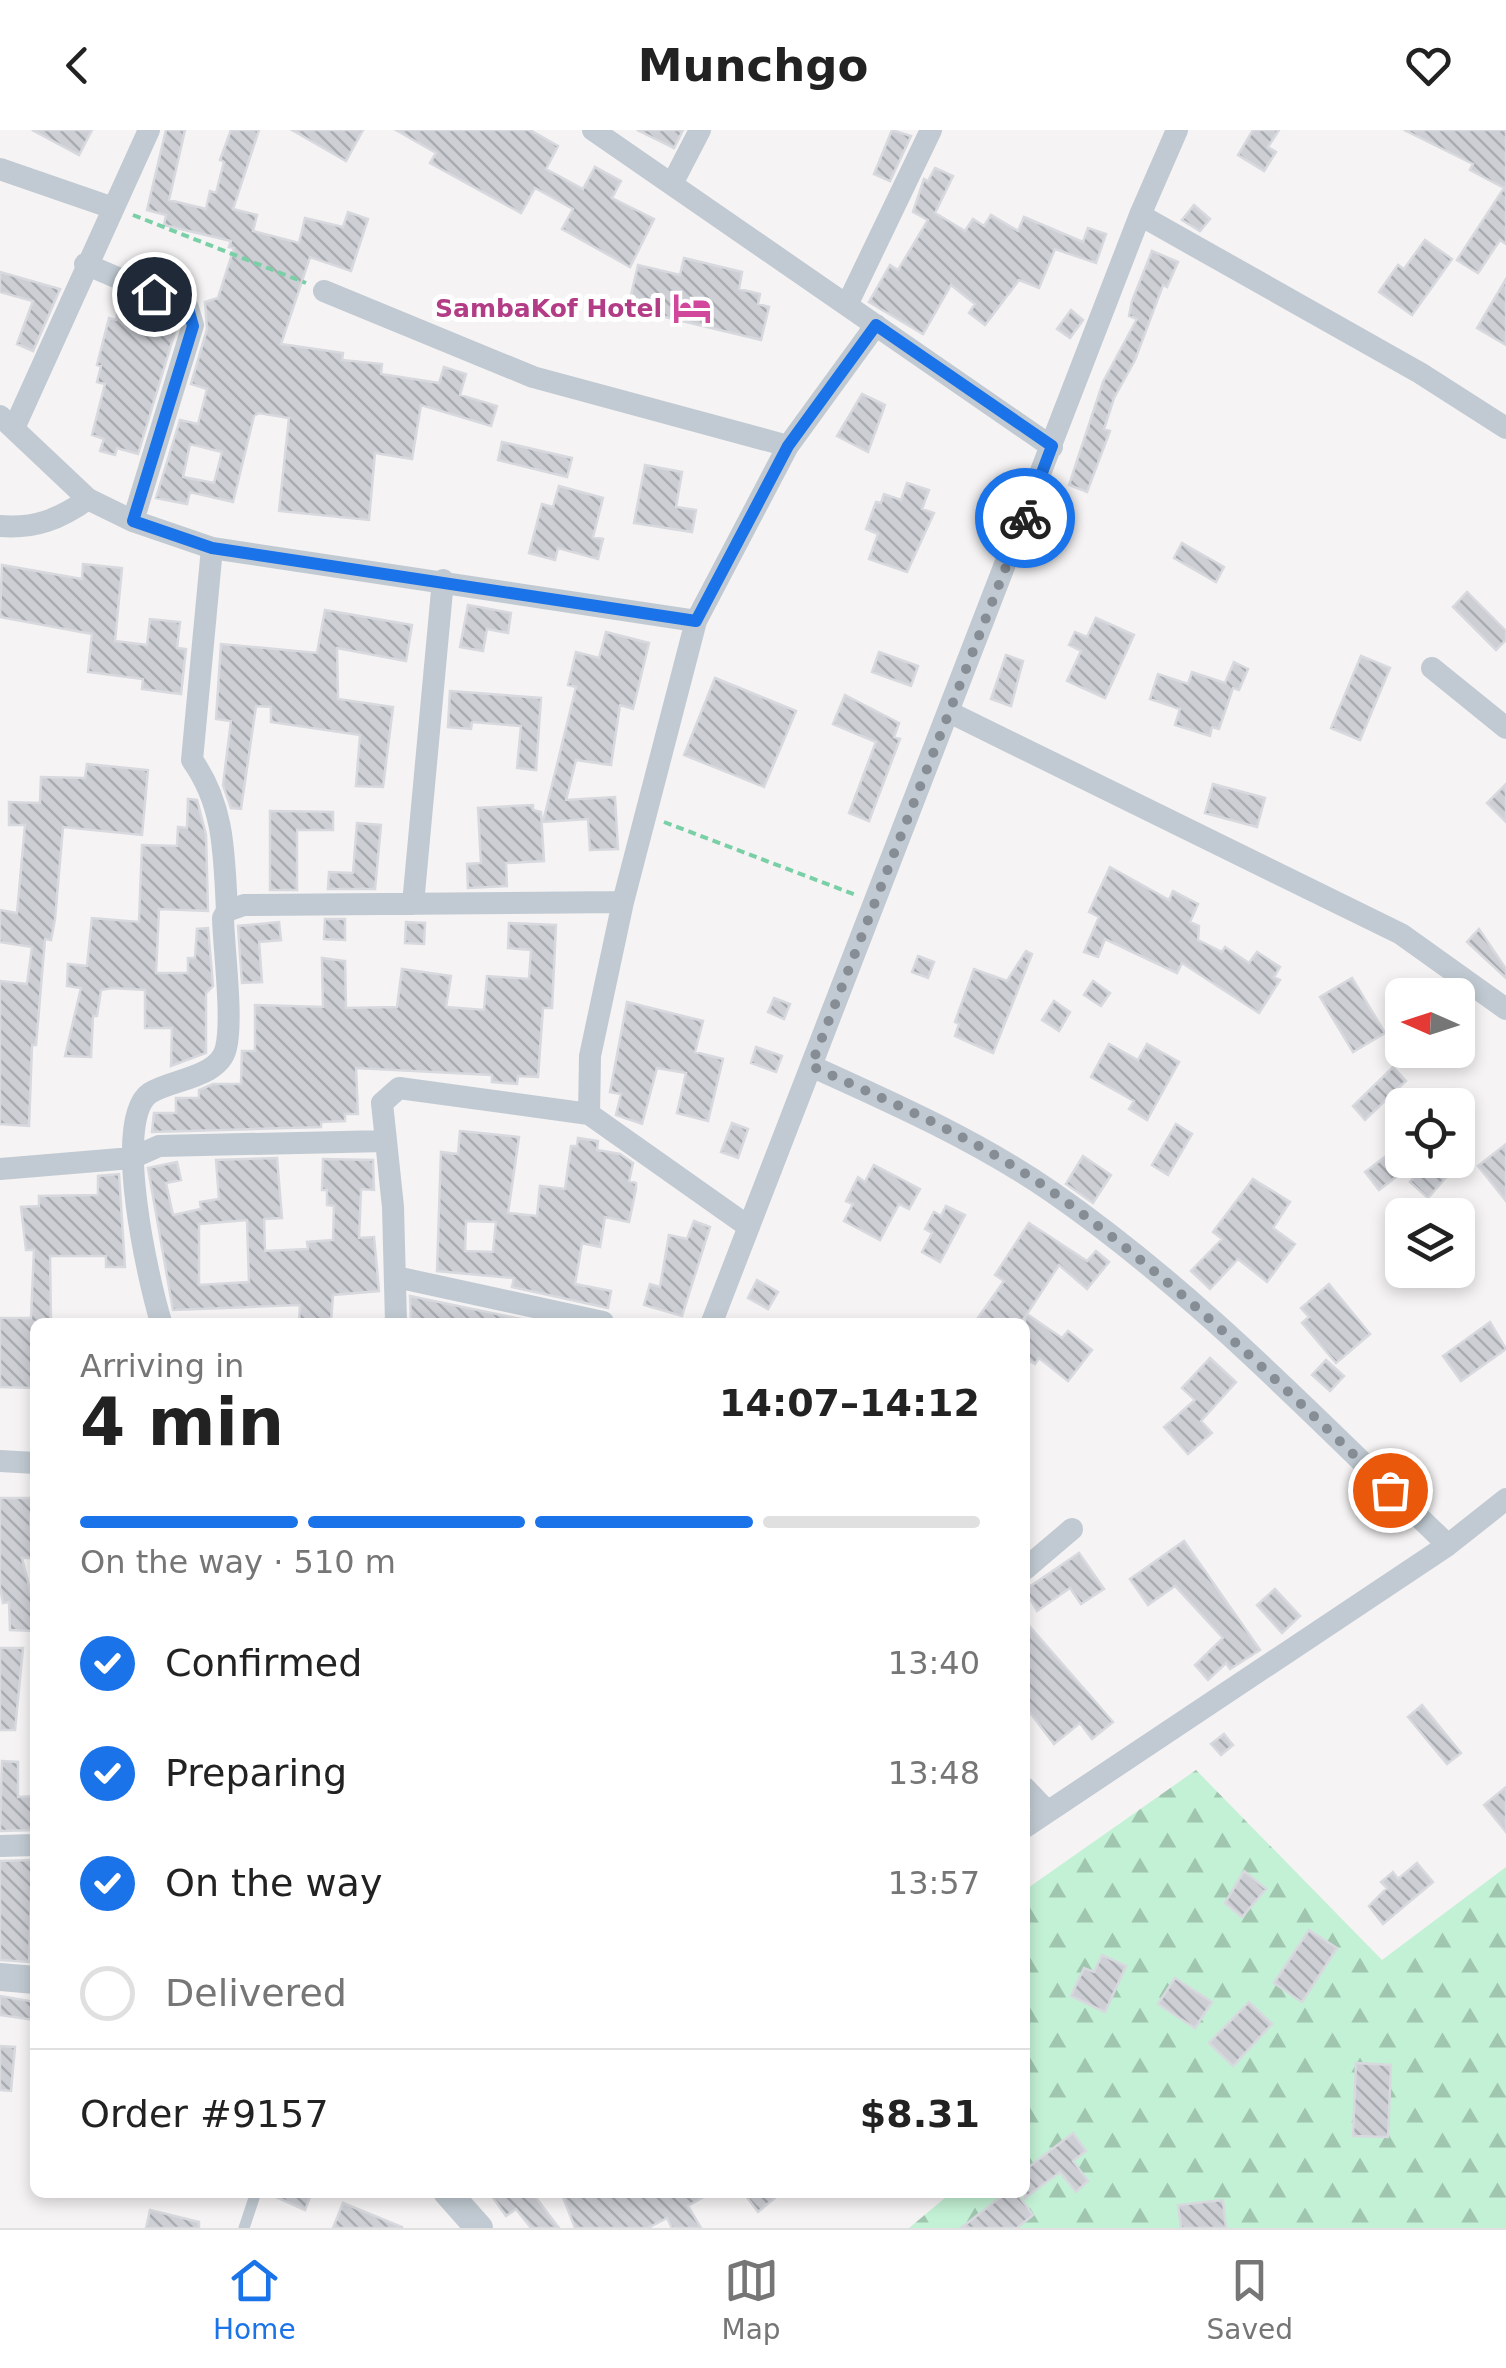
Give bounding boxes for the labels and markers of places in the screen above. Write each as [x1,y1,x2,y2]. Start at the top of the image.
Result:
pin [112,252,197,337]
hotel icon: SambaKof Hotel [671,287,713,329]
place label: SambaKof Hotel [435,294,662,323]
pin [1348,1448,1433,1533]

